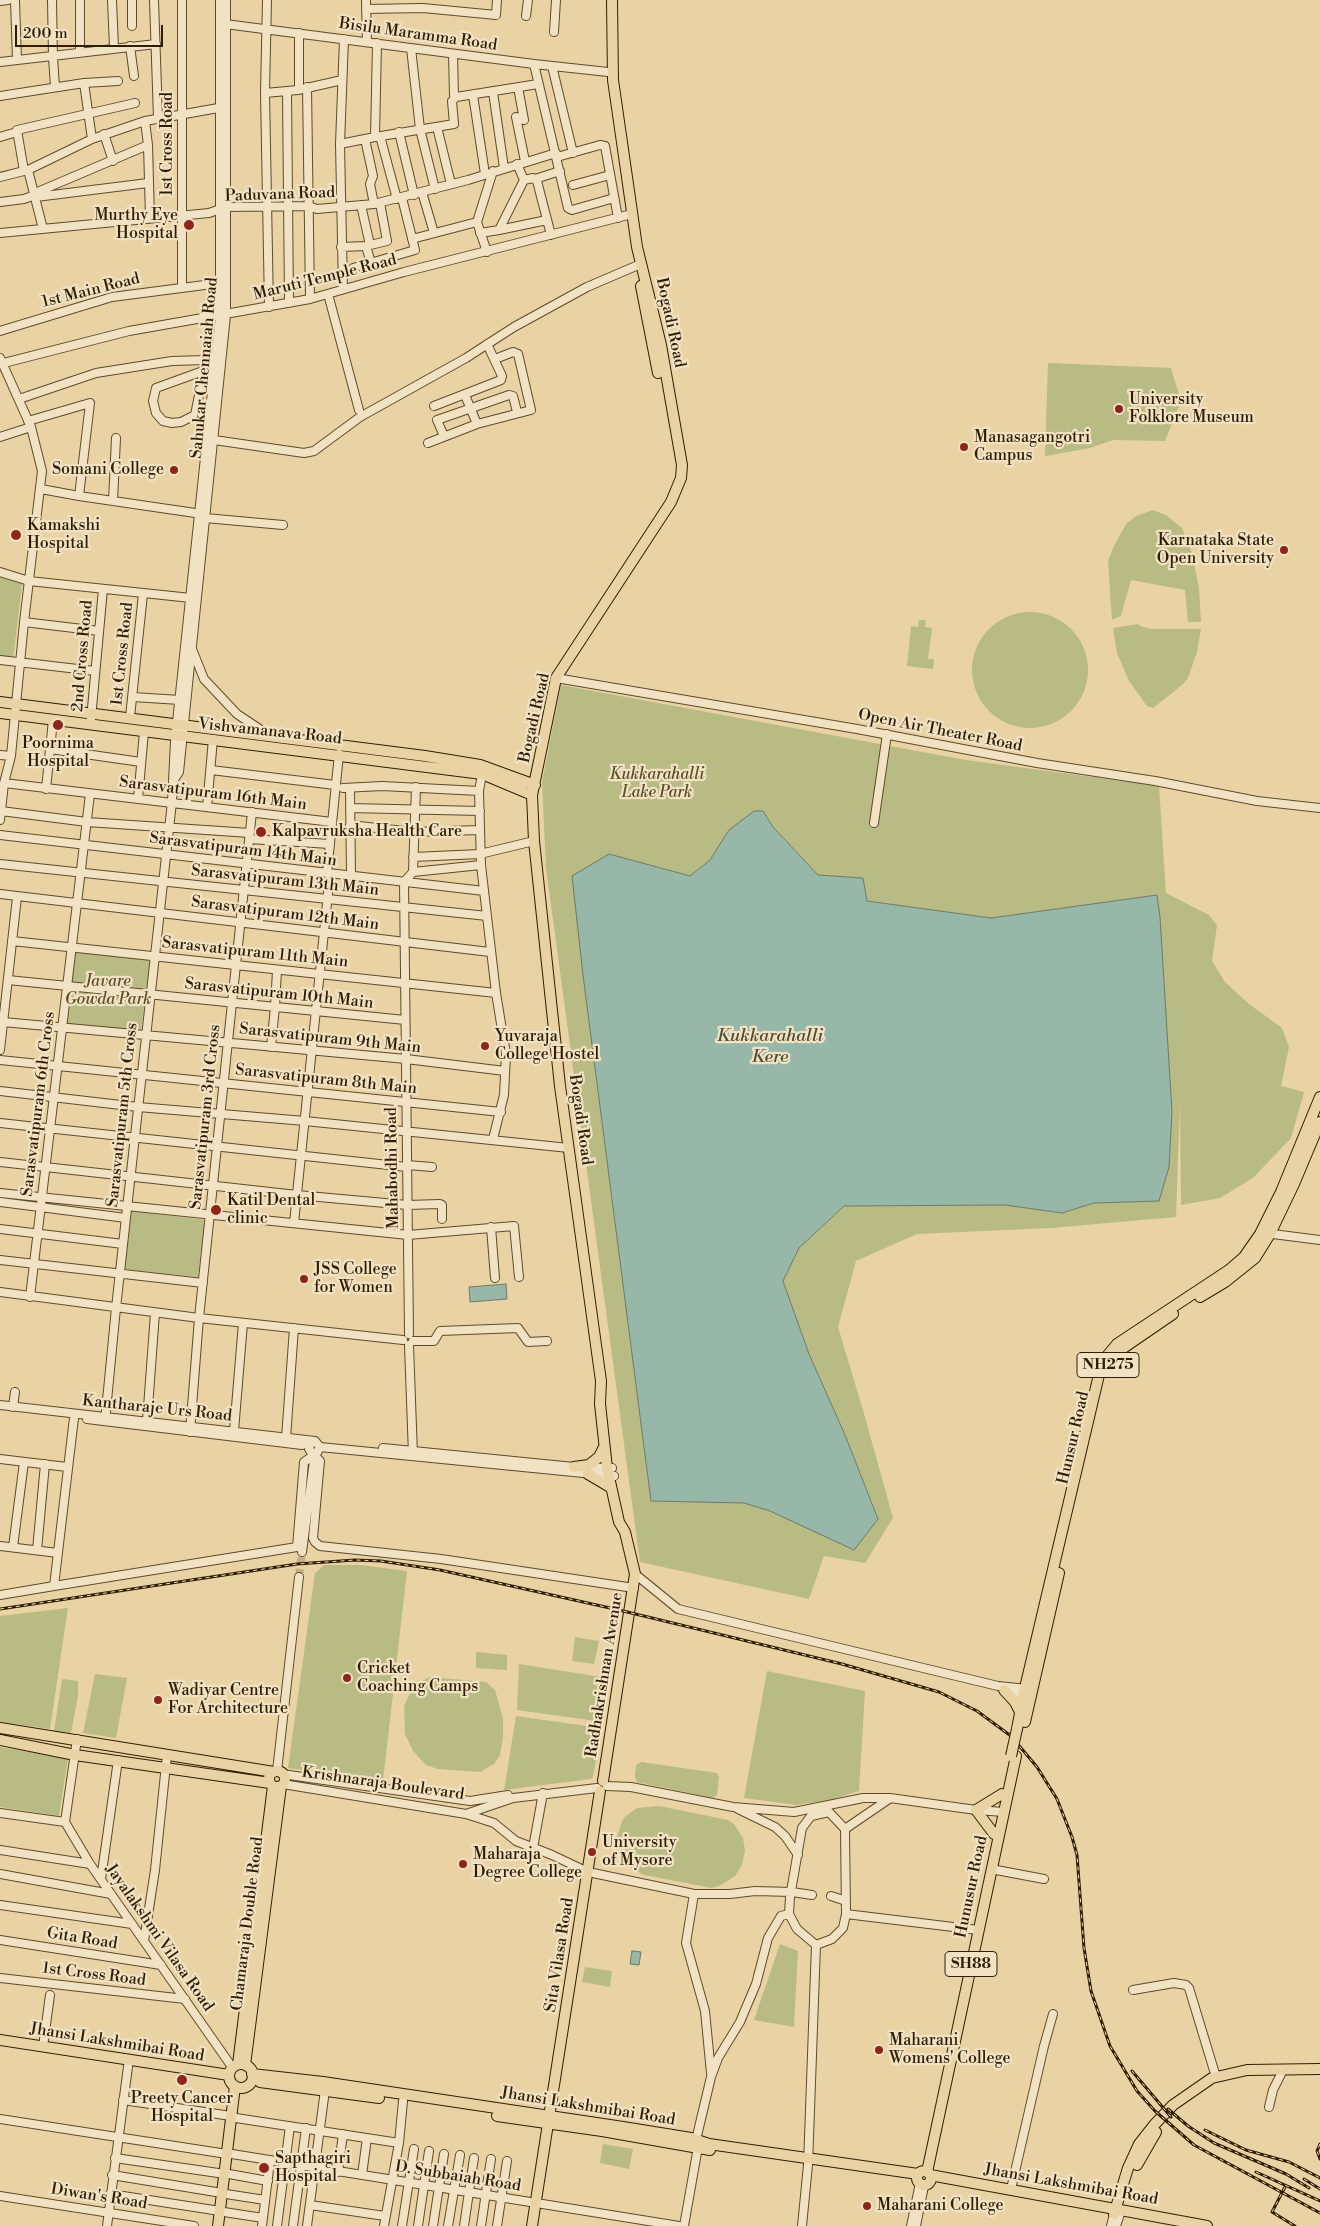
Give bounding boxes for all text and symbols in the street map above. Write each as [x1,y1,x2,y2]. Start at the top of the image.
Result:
street label: Bisilu Maramma Road [338,14,498,56]
scale bar [18,15,165,47]
text: 200 m [23,24,68,43]
street label: 1st Cross Road [158,92,178,196]
street label: Paduvana Road [224,183,336,207]
place label: Murthy Eye Hospital [94,206,178,244]
marker: Murthy Eye Hospital [182,218,196,232]
street label: Maruti Temple Road [251,251,399,305]
street label: 1st Main Road [40,270,142,312]
street label: Sahukar Chennaiah Road [187,276,223,460]
street label: Bogadi Road [651,276,689,370]
place label: University Folklore Museum [1129,390,1254,428]
marker: University Folklore Museum [1113,403,1125,415]
place label: Manasagangotri Campus [974,428,1090,466]
marker: Manasagangotri Campus [958,441,970,453]
place label: Somani College [52,460,164,480]
marker: Somani College [168,464,180,476]
place label: Kamakshi Hospital [27,516,100,554]
marker: Kamakshi Hospital [9,528,23,542]
place label: Karnataka State Open University [1157,531,1274,569]
marker: Karnataka State Open University [1278,544,1290,556]
street label: 2nd Cross Road [69,599,97,713]
street label: 1st Cross Road [108,601,138,707]
street label: Bogadi Road [515,671,555,765]
street label: Open Air Theater Road [856,706,1024,756]
street label: Vishvamanava Road [197,715,343,749]
marker: Poornima Hospital [51,718,65,732]
place label: Poornima Hospital [22,734,94,772]
park label: Kukkarahalli Lake Park [610,765,704,803]
street label: Sarasvatipuram 16th Main [118,773,308,815]
place label: Kalpavruksha Health Care [272,822,462,842]
marker: Kalpavruksha Health Care [254,825,268,839]
street label: Sarasvatipuram 14th Main [148,829,338,871]
street label: Sarasvatipuram 13th Main [190,862,380,900]
street label: Sarasvatipuram 12th Main [190,893,380,935]
street label: Sarasvatipuram 11th Main [161,934,349,972]
park label: Javare Gowda Park [65,972,151,1010]
street label: Sarasvatipuram 10th Main [184,975,374,1013]
street label: Sarasvatipuram 6th Cross [18,1010,60,1198]
street label: Sarasvatipuram 9th Main [238,1020,422,1058]
street label: Sarasvatipuram 5th Cross [104,1022,142,1208]
street label: Sarasvatipuram 3rd Cross [187,1024,225,1210]
water label: Kukkarahalli Kere [717,1026,823,1068]
place label: Yuvaraja College Hostel [495,1027,599,1065]
marker: Yuvaraja College Hostel [479,1040,491,1052]
street label: Sarasvatipuram 8th Main [234,1061,418,1099]
street label: Bogadi Road [564,1073,596,1167]
street label: Mahabodhi Road [382,1107,404,1229]
place label: Katil Dental clinic [227,1191,315,1229]
marker: Katil Dental clinic [209,1203,223,1217]
place label: JSS College for Women [314,1260,397,1298]
marker: JSS College for Women [298,1273,310,1285]
road number: NH275 [1077,1352,1139,1378]
street label: Hunsur Road [1054,1390,1094,1486]
street label: Kantharaje Urs Road [81,1392,233,1426]
street label: Radhakrishnan Avenue [582,1591,628,1759]
place label: Cricket Coaching Camps [357,1659,478,1697]
marker: Cricket Coaching Camps [341,1672,353,1684]
place label: Wadiyar Centre For Architecture [168,1681,288,1719]
marker: Wadiyar Centre For Architecture [152,1694,164,1706]
street label: Krishnaraja Boulevard [301,1763,465,1805]
place label: University of Mysore [602,1833,676,1871]
street label: Hunusur Road [952,1834,992,1940]
street label: Chamaraja Double Road [228,1836,268,2012]
place label: Maharaja Degree College [473,1845,582,1883]
marker: University of Mysore [586,1846,598,1858]
marker: Maharaja Degree College [457,1858,469,1870]
street label: Jayalakshmi Vilasa Road [101,1861,217,2015]
street label: Sita Vilasa Road [541,1896,579,2014]
street label: Gita Road [45,1924,119,1954]
road number: SH88 [945,1952,997,1976]
street label: 1st Cross Road [41,1959,147,1991]
street label: Jhansi Lakshmibai Road [28,2020,206,2066]
place label: Maharani Womens' College [889,2031,1011,2069]
marker: Maharani Womens' College [873,2044,885,2056]
marker: Preety Cancer Hospital [175,2073,189,2087]
street label: Jhansi Lakshmibai Road [499,2084,677,2130]
place label: Preety Cancer Hospital [131,2089,233,2127]
place label: Sapthagiri Hospital [275,2149,351,2187]
street label: D. Subbaiah Road [394,2158,522,2196]
street label: Jhansi Lakshmibai Road [982,2160,1160,2210]
marker: Sapthagiri Hospital [257,2161,271,2175]
street label: Diwan's Road [49,2180,149,2214]
place label: Maharani College [877,2196,1004,2216]
marker: Maharani College [861,2200,873,2212]

